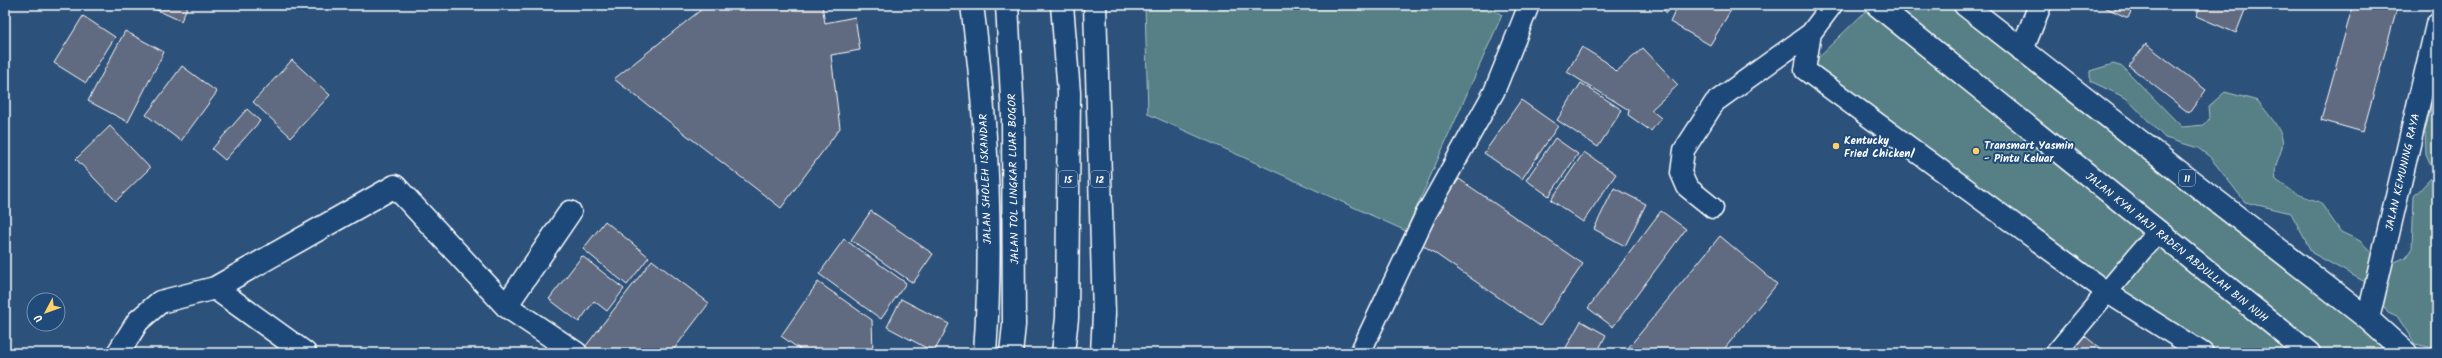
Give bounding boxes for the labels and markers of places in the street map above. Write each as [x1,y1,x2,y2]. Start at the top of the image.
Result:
place label: Kentucky Fried Chicken/ [1844,132,1915,163]
place label: Transmart Yasmin - Pintu Keluar [1984,137,2073,168]
marker: Kentucky Fried Chicken/ [1831,141,1841,151]
marker: Transmart Yasmin - Pintu Keluar [1971,146,1981,156]

